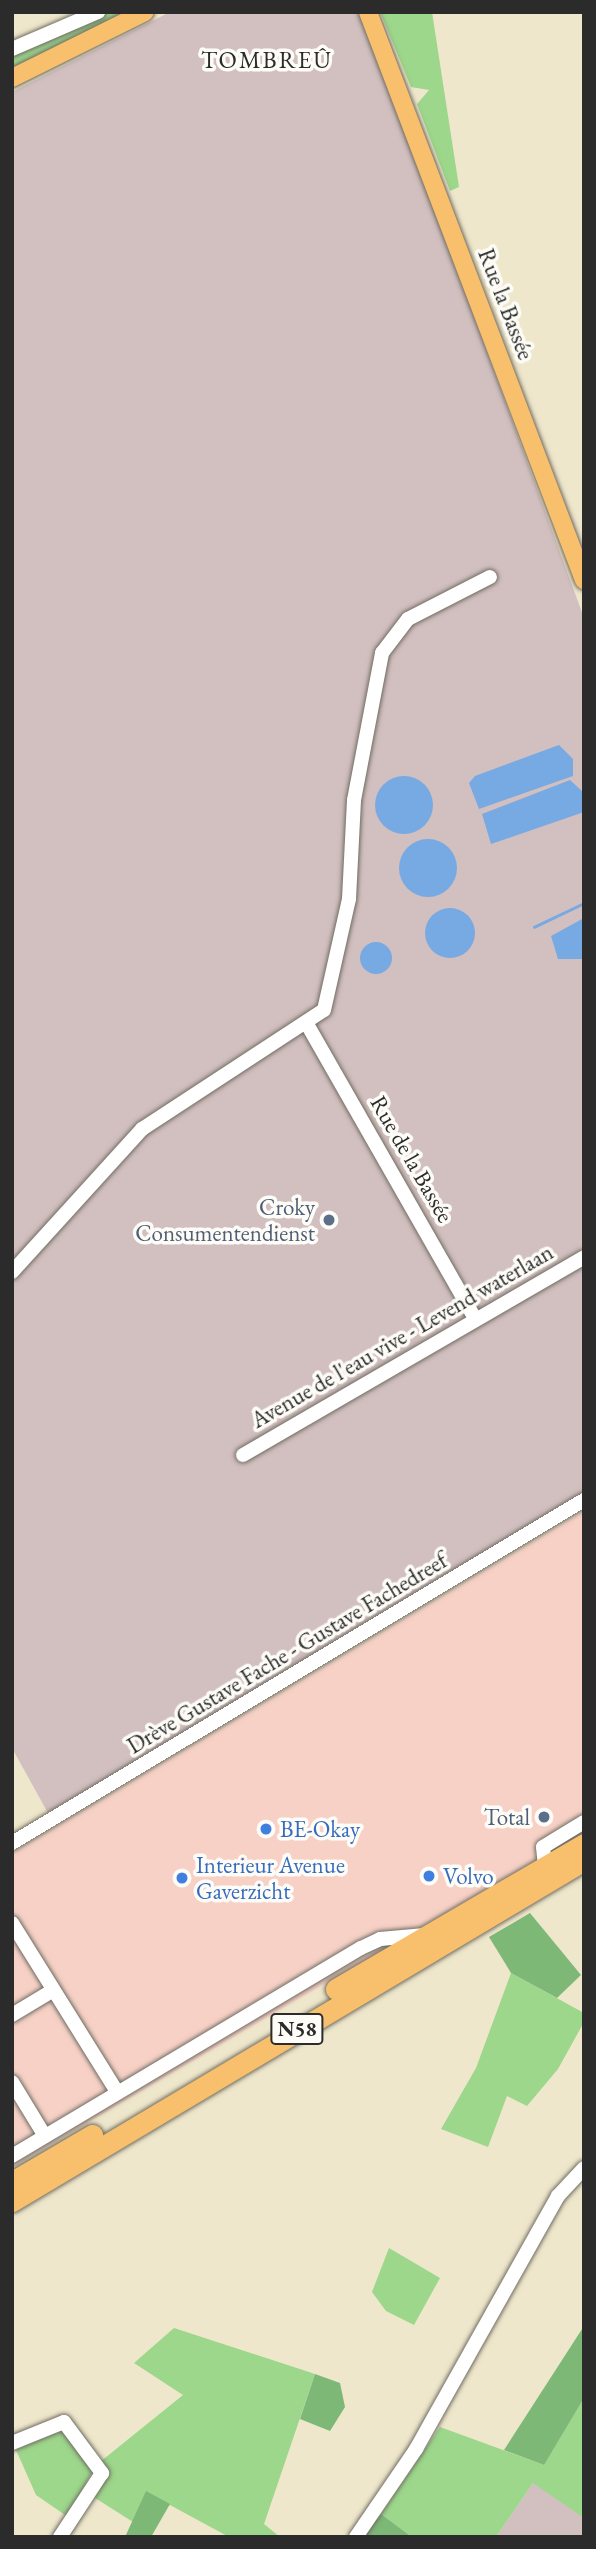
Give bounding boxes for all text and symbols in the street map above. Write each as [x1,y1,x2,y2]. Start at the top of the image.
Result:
district label: TOMBREÛ [202,46,332,74]
street label: Rue la Bassée [472,245,540,363]
street label: Rue de la Bassée [365,1091,459,1227]
place label: Croky Consumentendienst [135,1193,315,1247]
marker: Croky Consumentendienst [321,1212,337,1228]
street label: Avenue de l'eau vive - Levend waterlaan [246,1238,558,1434]
street label: Drève Gustave Fache - Gustave Fachedreef [122,1546,452,1760]
place label: Total [484,1803,530,1831]
marker: Total [536,1809,552,1825]
place label: BE-Okay [280,1815,360,1843]
marker: BE-Okay [258,1821,274,1837]
place label: Interieur Avenue Gaverzicht [196,1851,345,1905]
place label: Volvo [443,1862,494,1890]
marker: Volvo [421,1868,437,1884]
marker: Interieur Avenue Gaverzicht [174,1870,190,1886]
road number: N58 [269,2011,325,2046]

